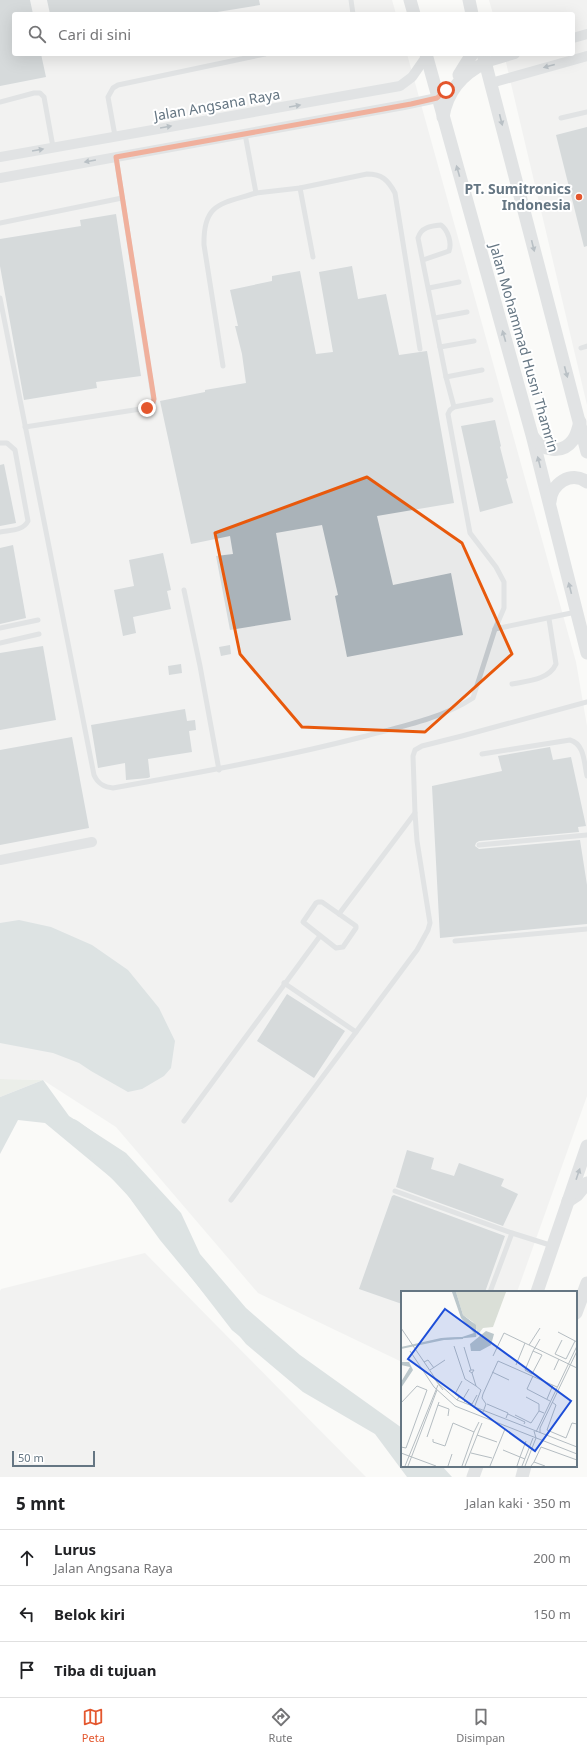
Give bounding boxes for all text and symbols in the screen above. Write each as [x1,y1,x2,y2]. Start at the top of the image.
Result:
search box [12,12,575,56]
icon: search [26,23,48,45]
text: Cari di sini [58,24,131,44]
one-way arrow [543,64,556,70]
route start [437,81,455,99]
street label: Jalan Angsana Raya [150,84,282,125]
one-way arrow [288,102,301,108]
one-way arrow [498,114,504,127]
one-way arrow [160,124,173,130]
one-way arrow [32,147,44,153]
one-way arrow [84,159,96,165]
one-way arrow [454,164,460,177]
place label: PT. Sumitronics Indonesia [465,179,571,214]
marker: PT. Sumitronics Indonesia [574,192,584,202]
street label: Jalan Mohammad Husni Thamrin [485,239,563,455]
one-way arrow [530,240,536,252]
one-way arrow [501,330,507,342]
one-way arrow [563,366,569,378]
route end [138,399,156,417]
one-way arrow [535,455,541,468]
one-way arrow [567,582,573,594]
one-way arrow [575,1167,581,1179]
inset map [401,1291,577,1467]
scale bar [12,1449,95,1468]
text: 50 m [18,1450,44,1465]
text: 5 mnt [16,1492,65,1515]
text: Jalan kaki · 350 m [465,1494,571,1512]
text: Lurus [54,1539,96,1559]
icon: ahead [16,1547,38,1569]
text: 200 m [533,1549,571,1567]
text: Jalan Angsana Raya [54,1559,173,1577]
icon: left [16,1603,38,1625]
text: Belok kiri [54,1604,125,1624]
text: 150 m [533,1605,571,1623]
icon: arrive [16,1659,38,1681]
text: Tiba di tujuan [54,1660,157,1680]
tab: Peta [82,1706,105,1745]
tab: Rute [269,1706,292,1745]
tab: Disimpan [456,1706,505,1745]

